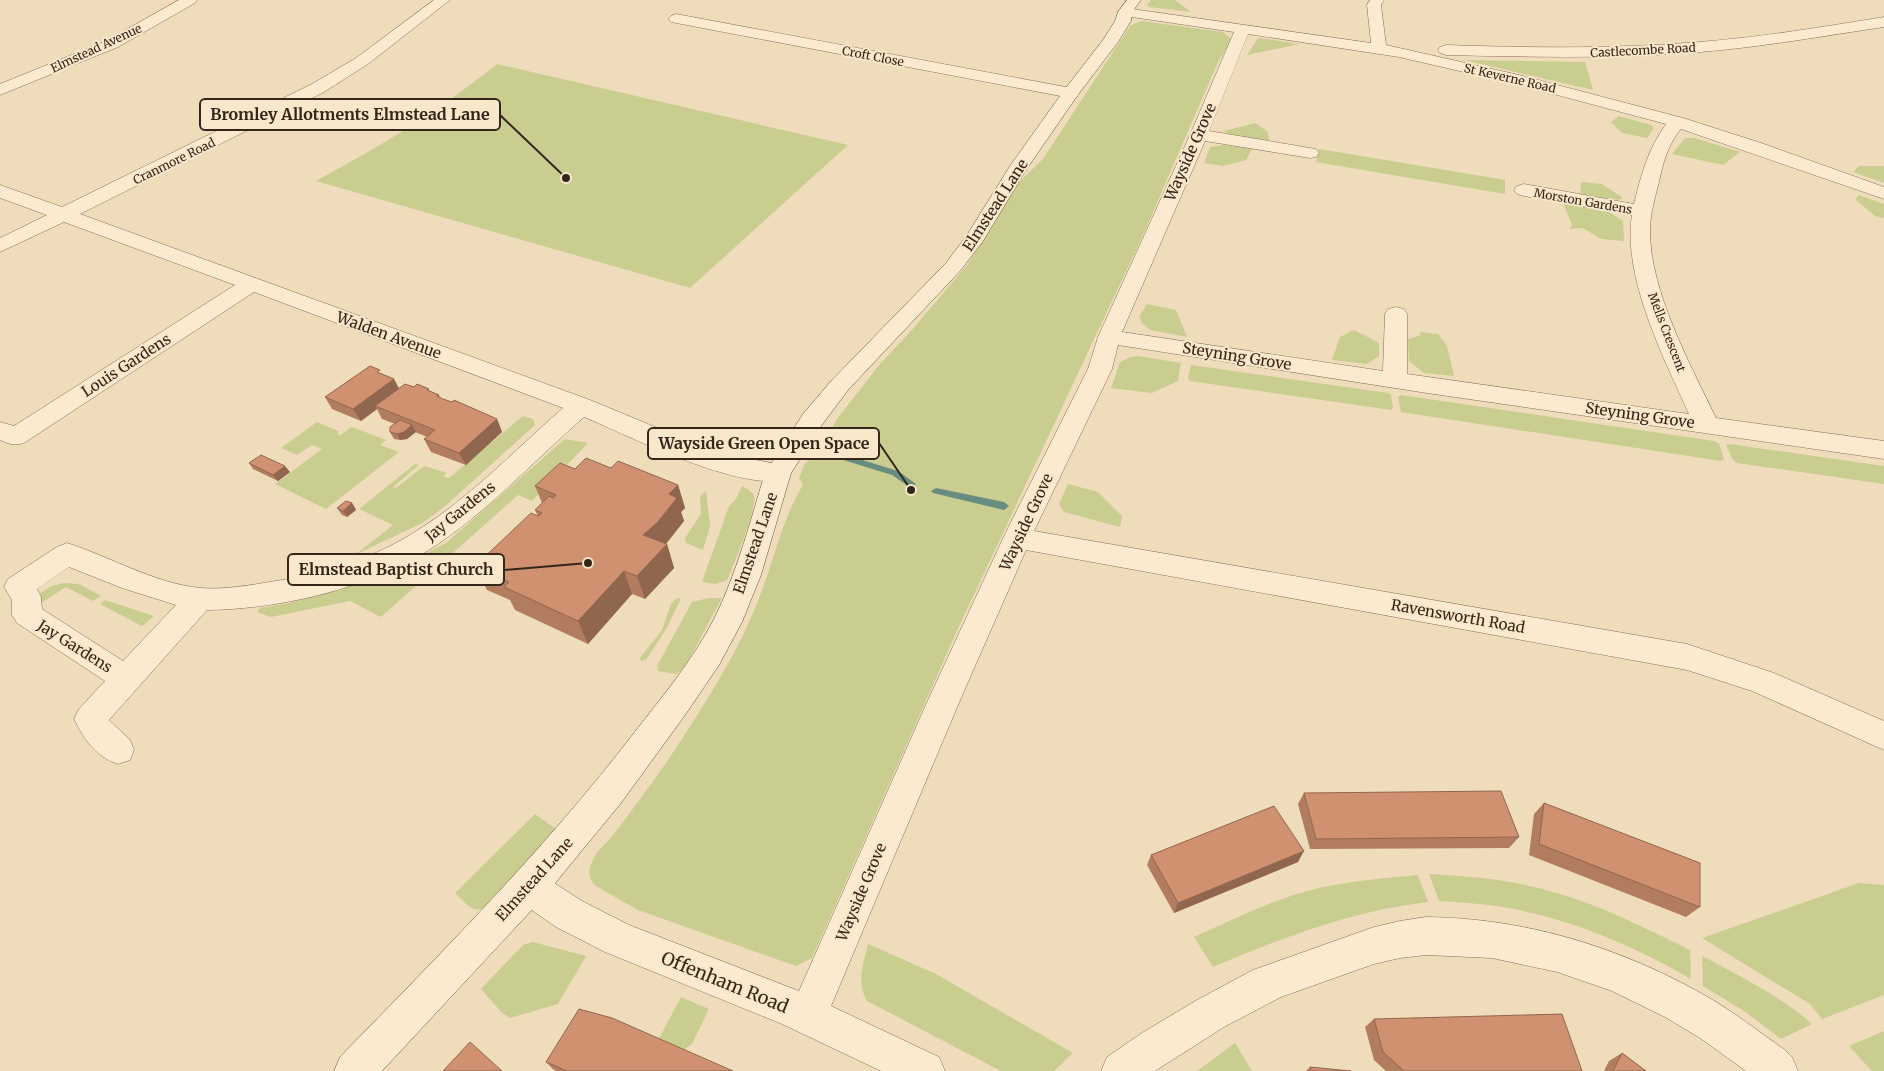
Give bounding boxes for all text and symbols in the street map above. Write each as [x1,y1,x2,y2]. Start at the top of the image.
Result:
street label: Elmstead Avenue [48,20,144,76]
street label: Castlecombe Road [1590,40,1696,60]
street label: Croft Close [841,43,905,69]
street label: St Keverne Road [1463,60,1557,96]
callout: Bromley Allotments Elmstead Lane [200,99,500,130]
street label: Wayside Grove [1160,100,1220,205]
text: Bromley Allotments Elmstead Lane [210,104,490,124]
street label: Cranmore Road [130,135,218,187]
street label: Elmstead Lane [958,155,1032,255]
street label: Morston Gardens [1533,185,1633,217]
street label: Mells Crescent [1645,290,1689,374]
street label: Walden Avenue [333,307,444,363]
street label: Louis Gardens [78,329,174,401]
street label: Steyning Grove [1181,338,1293,374]
street label: Steyning Grove [1584,398,1696,432]
callout: Wayside Green Open Space [648,428,879,459]
text: Wayside Green Open Space [658,433,870,453]
street label: Wayside Grove [995,470,1057,575]
street label: Jay Gardens [420,477,499,546]
street label: Elmstead Lane [729,490,781,596]
callout: Elmstead Baptist Church [288,554,504,585]
text: Elmstead Baptist Church [298,559,494,579]
street label: Ravensworth Road [1390,595,1526,637]
street label: Jay Gardens [33,615,116,676]
street label: Elmstead Lane [491,833,577,925]
street label: Wayside Grove [831,840,890,945]
street label: Offenham Road [658,946,792,1018]

